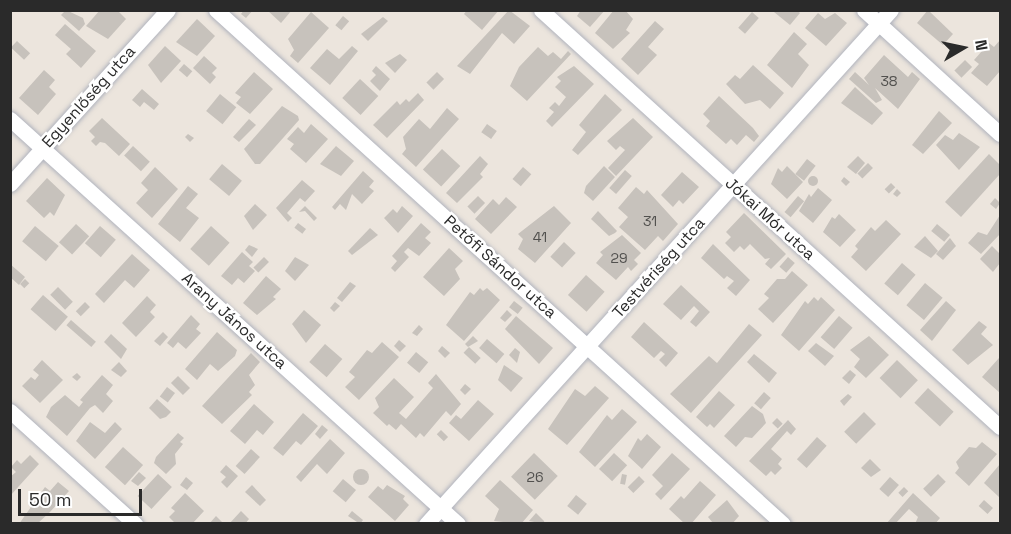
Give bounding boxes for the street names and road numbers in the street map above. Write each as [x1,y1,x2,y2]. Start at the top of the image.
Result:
street label: Egyenlőség utca [38,42,140,152]
street label: Jókai Mór utca [721,174,819,264]
street label: Petőfi Sándor utca [440,211,560,323]
street label: Testvériség utca [609,214,709,322]
street label: Arany János utca [177,269,291,373]

